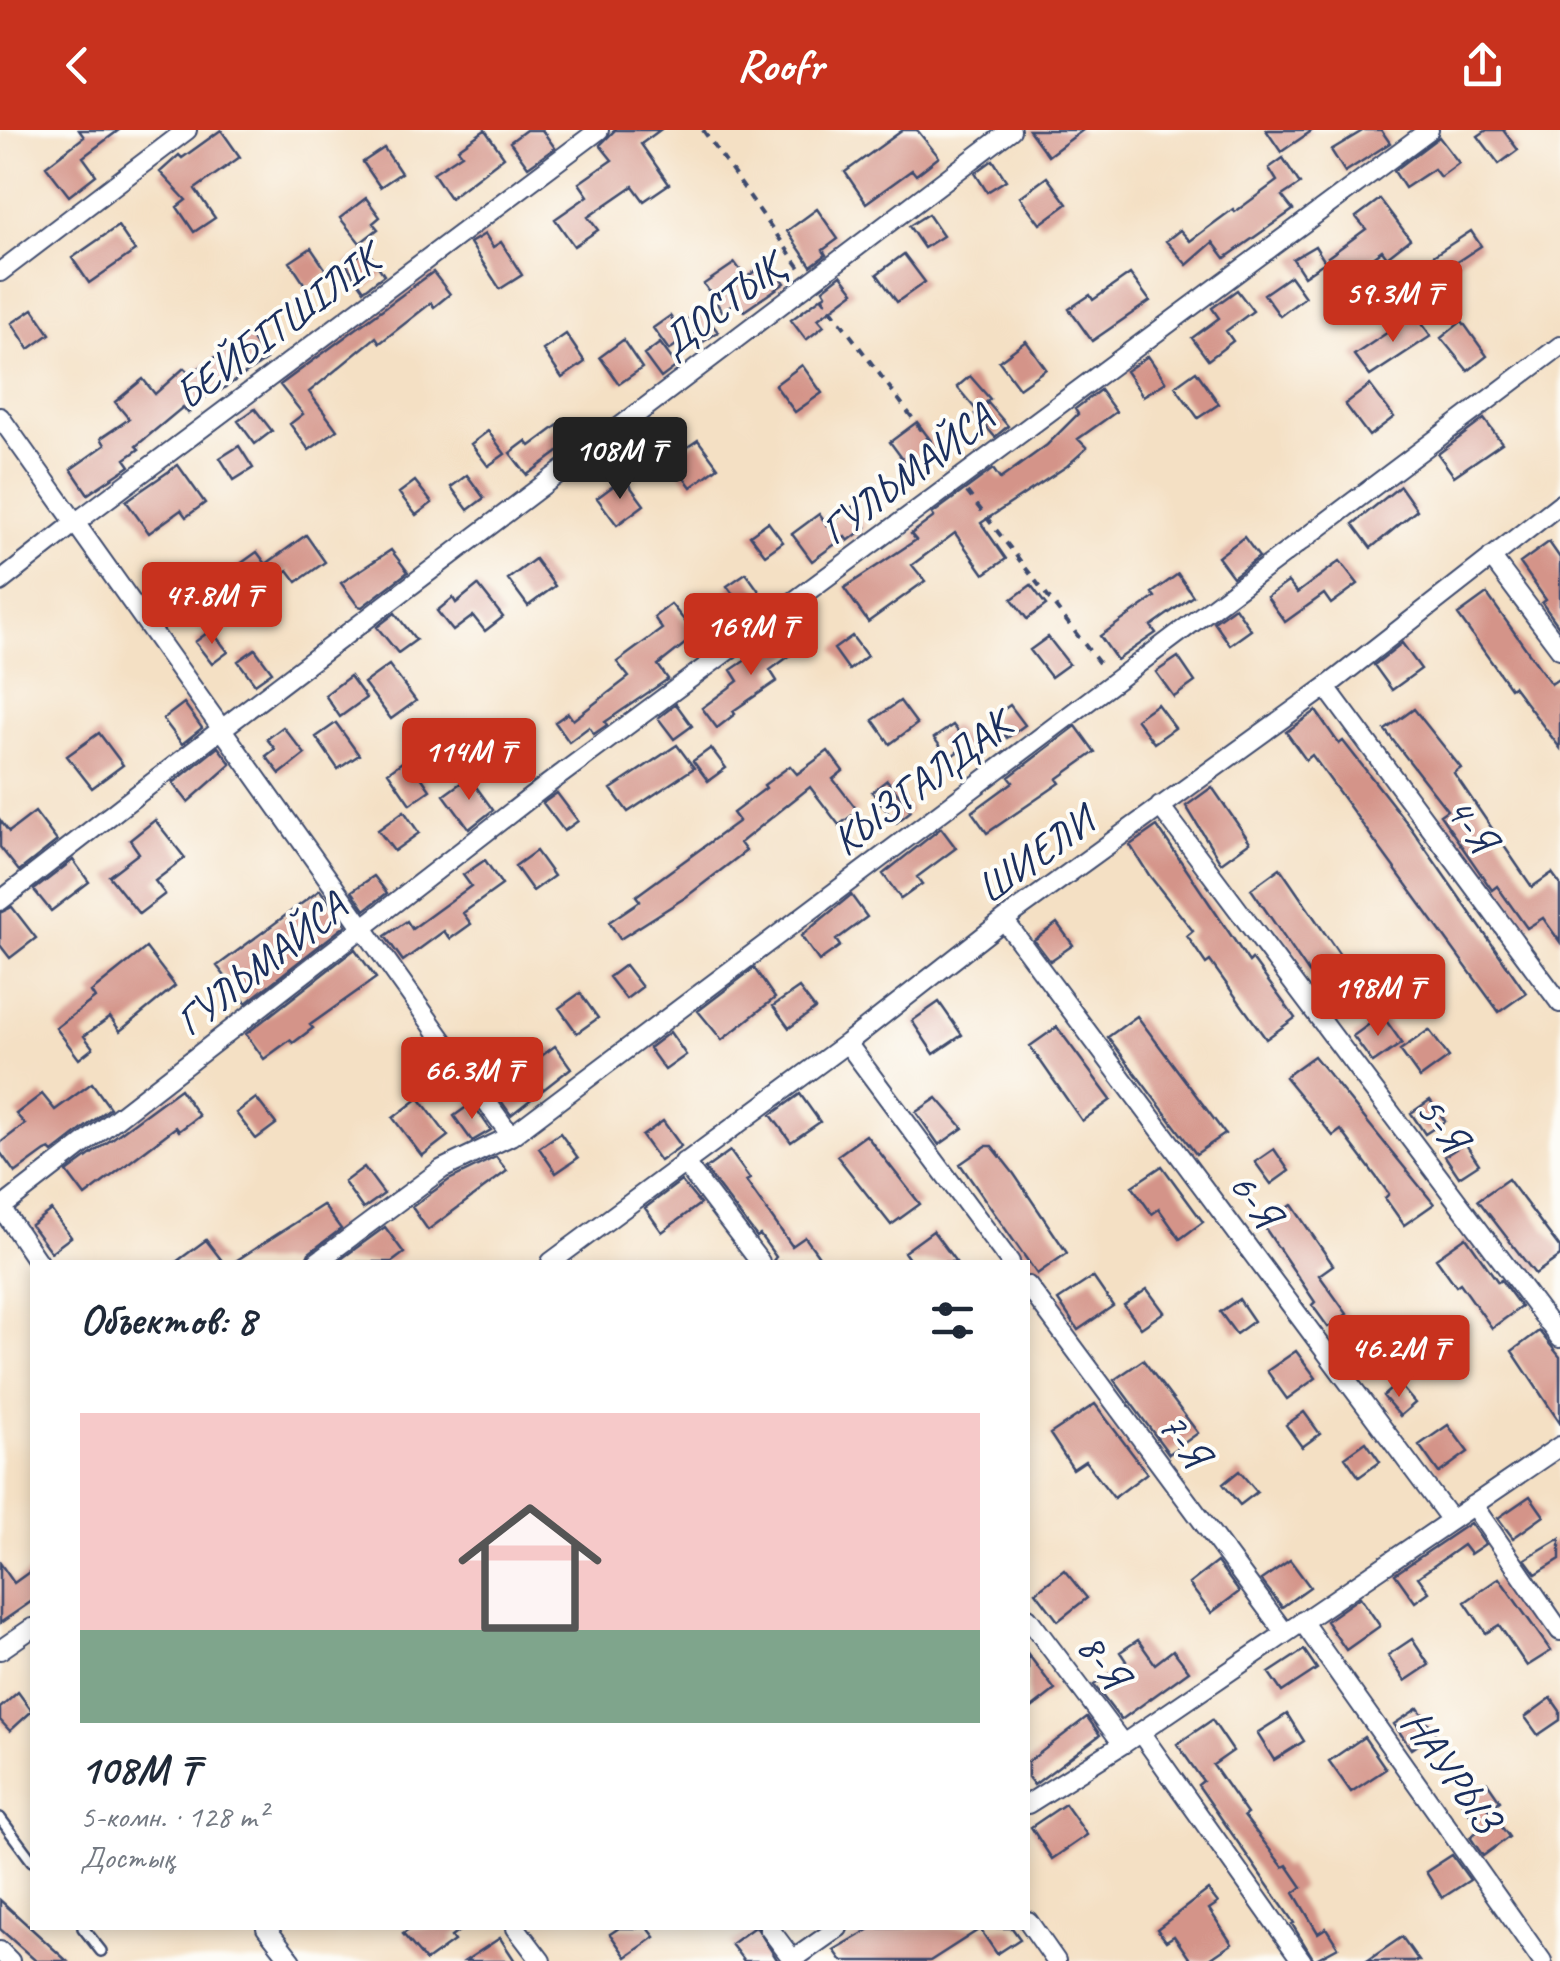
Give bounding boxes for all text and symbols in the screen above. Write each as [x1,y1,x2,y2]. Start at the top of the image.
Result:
text: Roofr [737,37,823,94]
icon: back [50,38,105,93]
icon: share [1455,38,1510,93]
street label: БЕЙБІТШІЛІК [164,228,396,421]
street label: ДОСТЫҚ [650,238,799,369]
pin: 59.3M ₸ [1301,260,1485,345]
text: 59.3M ₸ [1345,272,1441,313]
street label: ГУЛЬМАЙСА [810,391,1005,556]
pin: 108M ₸ [539,417,701,502]
text: 108M ₸ [575,429,665,470]
pin: 47.8M ₸ [120,562,304,647]
text: 47.8M ₸ [164,574,260,615]
pin: 169M ₸ [670,593,832,678]
text: 169M ₸ [706,605,796,646]
street label: КЫЗГАЛДАК [822,695,1026,867]
pin: 114M ₸ [388,718,550,803]
text: 114M ₸ [424,730,514,771]
street label: 4-Я [1433,786,1512,867]
street label: ШИЕЛИ [966,791,1109,915]
street label: ГУЛЬМАЙСА [165,879,359,1047]
pin: 198M ₸ [1297,954,1459,1039]
text: 198M ₸ [1333,966,1423,1007]
pin: 66.3M ₸ [380,1037,564,1122]
text: 66.3M ₸ [423,1049,521,1090]
street label: 5-Я [1404,1085,1483,1166]
street label: 6-Я [1217,1161,1296,1242]
icon: filters [925,1293,980,1348]
text: Объектов: 8 [80,1294,256,1347]
pin: 46.2M ₸ [1307,1315,1491,1400]
text: 46.2M ₸ [1351,1327,1447,1368]
street label: 7-Я [1146,1401,1225,1482]
icon: home [440,1478,620,1658]
street label: 8-Я [1065,1622,1144,1703]
street label: НАУРЫЗ [1390,1699,1514,1846]
text: 108M ₸ [80,1743,198,1796]
text: 5-комн. · 128 m² [80,1796,267,1837]
text: Достық [80,1837,175,1878]

